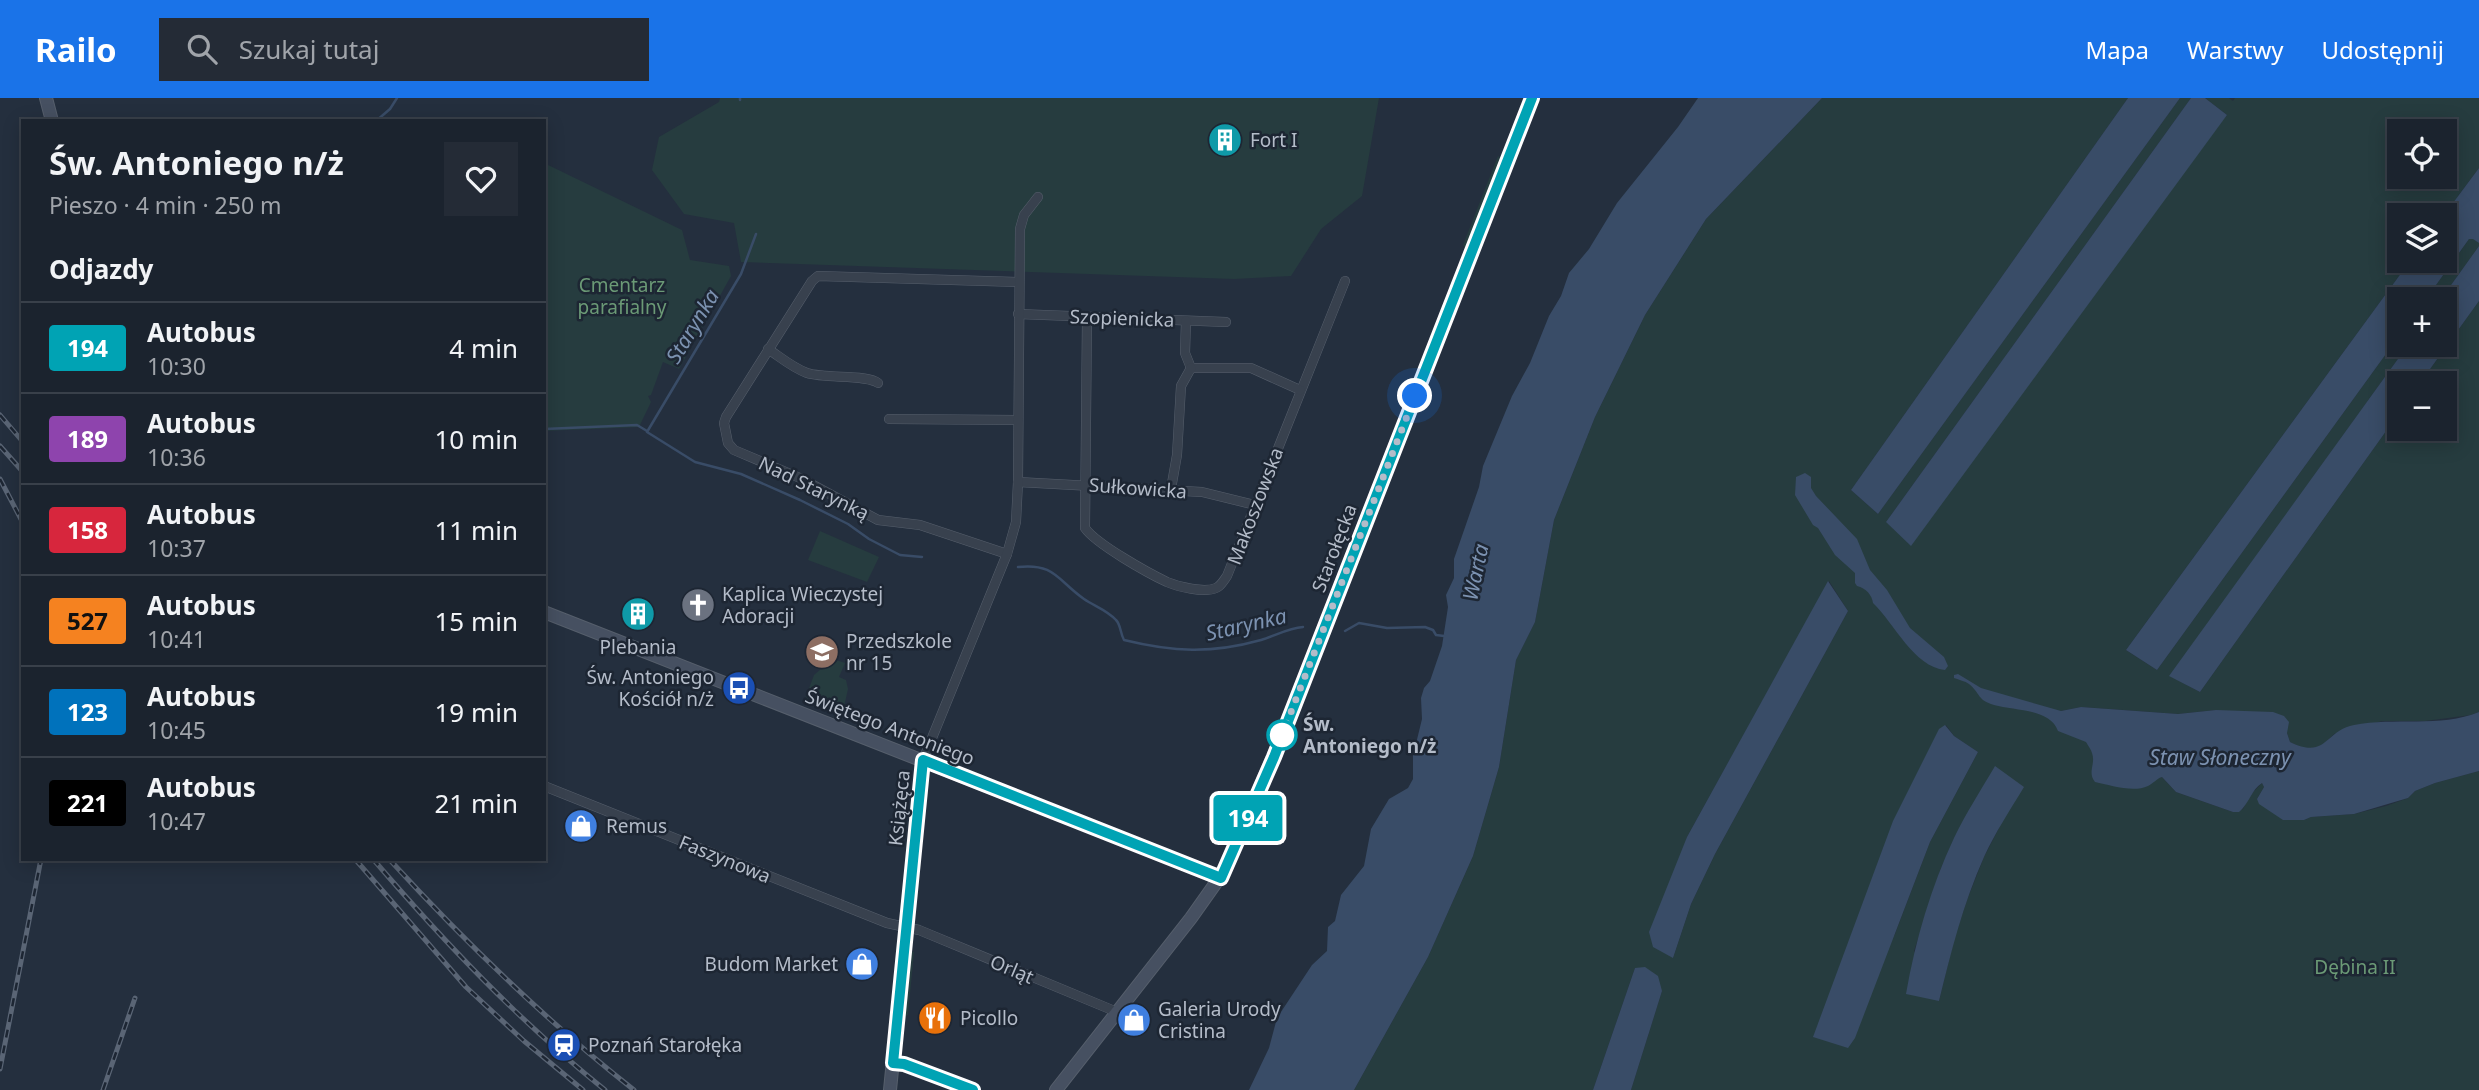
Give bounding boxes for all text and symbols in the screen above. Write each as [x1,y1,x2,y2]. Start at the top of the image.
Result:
search box [159,18,649,81]
text: Railo [35,27,117,72]
icon: search [183,30,221,68]
text: Szukaj tutaj [239,31,379,67]
text: Mapa [2086,33,2149,66]
text: Warstwy [2187,33,2284,66]
text: Udostępnij [2322,33,2444,66]
map controls [2387,119,2457,441]
button: locate [2387,119,2457,189]
building icon: Fort I [1206,121,1244,159]
place label: Fort I [1250,127,1297,153]
text: Św. Antoniego n/ż [49,140,344,185]
button: heart [444,142,518,216]
text: Pieszo · 4 min · 250 m [49,189,282,221]
button: layers [2387,203,2457,273]
text: Odjazdy [49,251,153,287]
park label: Cmentarz parafialny [578,272,667,320]
water label: Starynka [659,284,725,368]
button: + [2387,287,2457,357]
street label: Szopienicka [1069,303,1175,333]
text: Autobus [147,314,256,350]
text: 4 min [449,330,518,366]
text: 194 [67,331,108,364]
text: 10:30 [147,350,206,382]
button: − [2387,371,2457,441]
your location [1397,378,1432,413]
text: Autobus [147,405,256,441]
text: 10 min [434,421,518,457]
text: 189 [67,422,108,455]
text: 10:36 [147,441,206,473]
street label: Makoszowska [1221,444,1289,568]
street label: Nad Starynką [754,450,874,526]
street label: Sułkowicka [1088,472,1188,504]
text: Autobus [147,496,256,532]
street label: Starołęcka [1305,500,1363,596]
text: 11 min [434,512,518,548]
text: 158 [67,513,108,546]
text: 10:37 [147,532,206,564]
water label: Warta [1455,541,1495,603]
place label: Kaplica Wieczystej Adoracji [722,581,883,629]
church icon: Kaplica Wieczystej Adoracji [679,586,717,624]
text: Autobus [147,587,256,623]
building icon: Plebania [619,595,657,633]
water label: Starynka [1203,601,1289,647]
text: 15 min [434,603,518,639]
text: 527 [67,604,108,637]
text: 10:41 [147,623,206,655]
place label: Przedszkole nr 15 [846,628,952,676]
school or university icon: Przedszkole nr 15 [803,633,841,671]
place label: Plebania [600,634,676,660]
place label: Św. Antoniego Kościół n/ż [587,664,714,712]
bus stop icon: Św. Antoniego Kościół n/ż [720,669,758,707]
text: Autobus [147,678,256,714]
street label: Świętego Antoniego [802,683,978,771]
text: 19 min [434,694,518,730]
text: 123 [67,695,108,728]
place label: Św. Antoniego n/ż [1303,711,1436,759]
text: 10:45 [147,714,206,746]
marker: Św. Antoniego n/ż [1267,720,1297,750]
water label: Staw Słoneczny [2149,743,2292,771]
text: Autobus [147,769,256,805]
street label: Książęca [882,769,916,847]
text: 21 min [434,785,518,821]
text: 221 [67,786,108,819]
line badge: 194 [1208,795,1288,841]
text: 194 [1227,801,1269,834]
text: 10:47 [147,805,206,837]
shop icon: Remus [562,807,600,845]
place label: Remus [606,813,667,839]
street label: Faszynowa [675,829,775,889]
shop icon: Budom Market [843,945,881,983]
street label: Orląt [986,948,1038,990]
place label: Budom Market [705,951,838,977]
park label: Dębina II [2314,954,2396,980]
place label: Galeria Urody Cristina [1158,996,1281,1044]
restaurant icon: Picollo [916,999,954,1037]
shop icon: Galeria Urody Cristina [1115,1001,1153,1039]
place label: Picollo [960,1005,1018,1031]
station icon: Poznań Starołęka [545,1026,583,1064]
place label: Poznań Starołęka [588,1032,742,1058]

